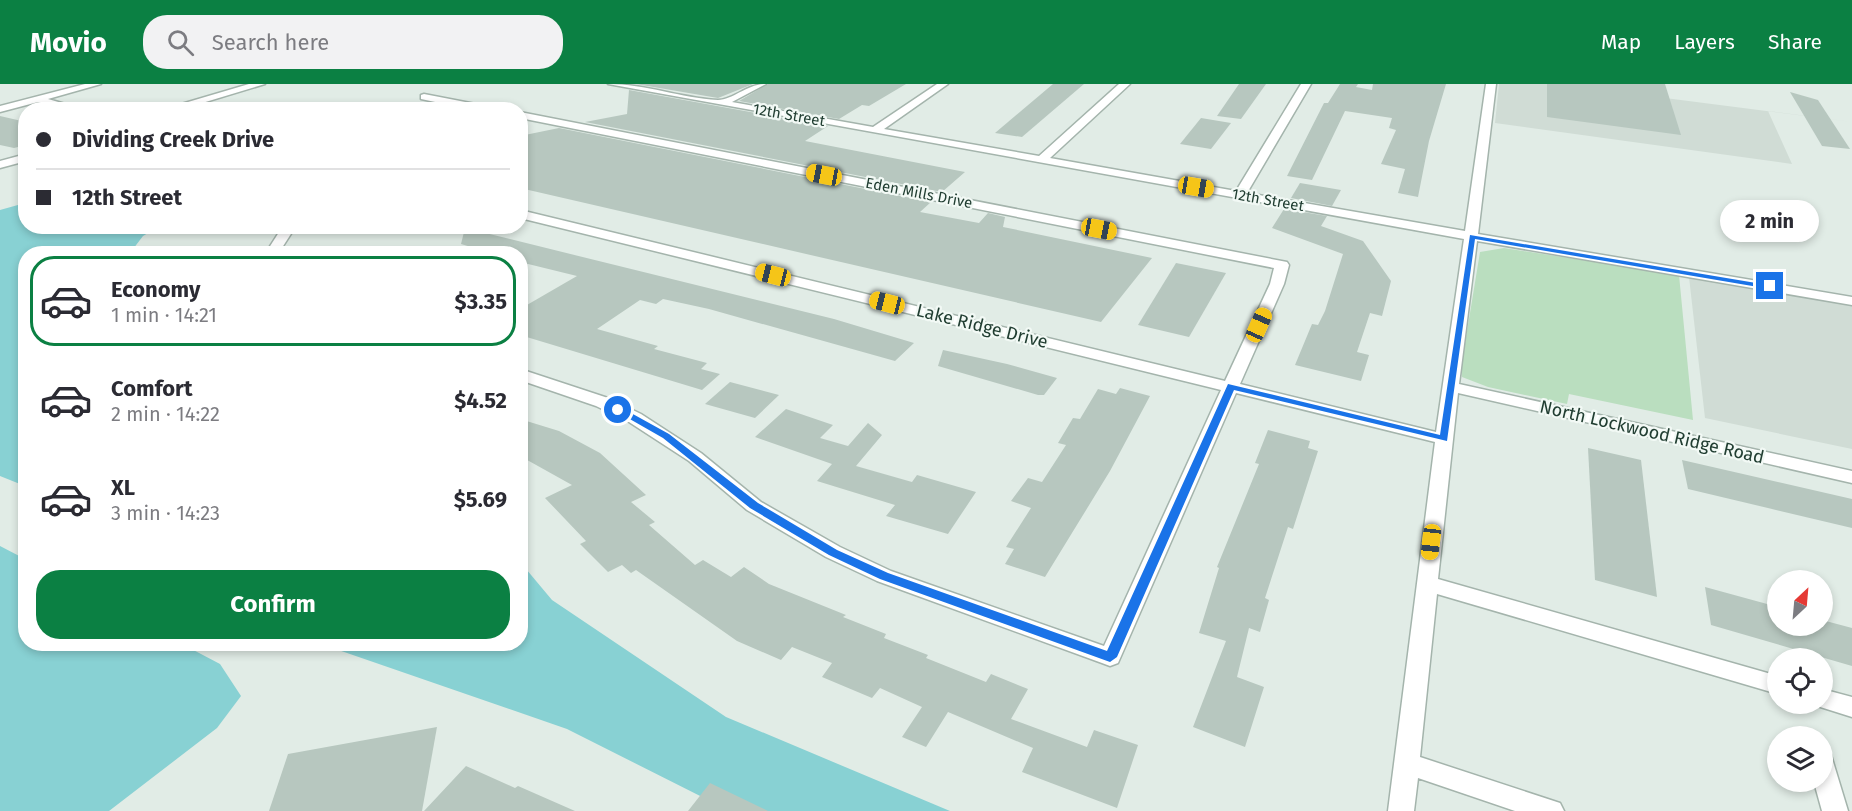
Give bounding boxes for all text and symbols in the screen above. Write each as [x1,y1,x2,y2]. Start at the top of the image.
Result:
search box [143,15,563,69]
text: Movio [30,26,107,59]
icon: search [164,26,197,59]
text: Search here [212,29,329,56]
text: Map [1601,29,1641,55]
text: Layers [1674,29,1735,55]
text: Share [1768,29,1822,55]
street label: 12th Street [752,100,827,130]
text: Dividing Creek Drive [72,126,274,153]
car [805,163,843,187]
street label: Eden Mills Drive [864,174,974,212]
car [1177,175,1215,199]
text: 12th Street [72,184,182,211]
street label: 12th Street [1231,185,1306,215]
callout: 2 min [1720,199,1820,241]
text: 2 min [1745,209,1794,233]
car [1080,217,1118,241]
car [753,262,793,288]
route end [1756,272,1783,299]
icon: car [39,274,93,328]
text: Economy [111,276,200,303]
text: $3.35 [455,288,507,315]
car [867,290,907,316]
street label: Lake Ridge Drive [914,299,1050,353]
text: 1 min · 14:21 [111,303,217,327]
car [1243,305,1275,345]
icon: car [39,373,93,427]
text: Comfort [111,375,192,402]
text: $4.52 [454,387,507,414]
street label: North Lockwood Ridge Road [1538,395,1766,469]
route start [604,396,631,423]
text: 2 min · 14:22 [111,402,220,426]
icon: car [39,472,93,526]
text: XL [111,474,135,501]
text: $5.69 [454,486,507,513]
text: 3 min · 14:23 [111,501,220,525]
car [1420,523,1442,561]
button: Confirm [36,570,510,639]
north arrow [1767,570,1833,636]
map controls [1767,570,1833,792]
button: locate [1767,648,1833,714]
button: layers [1767,726,1833,792]

